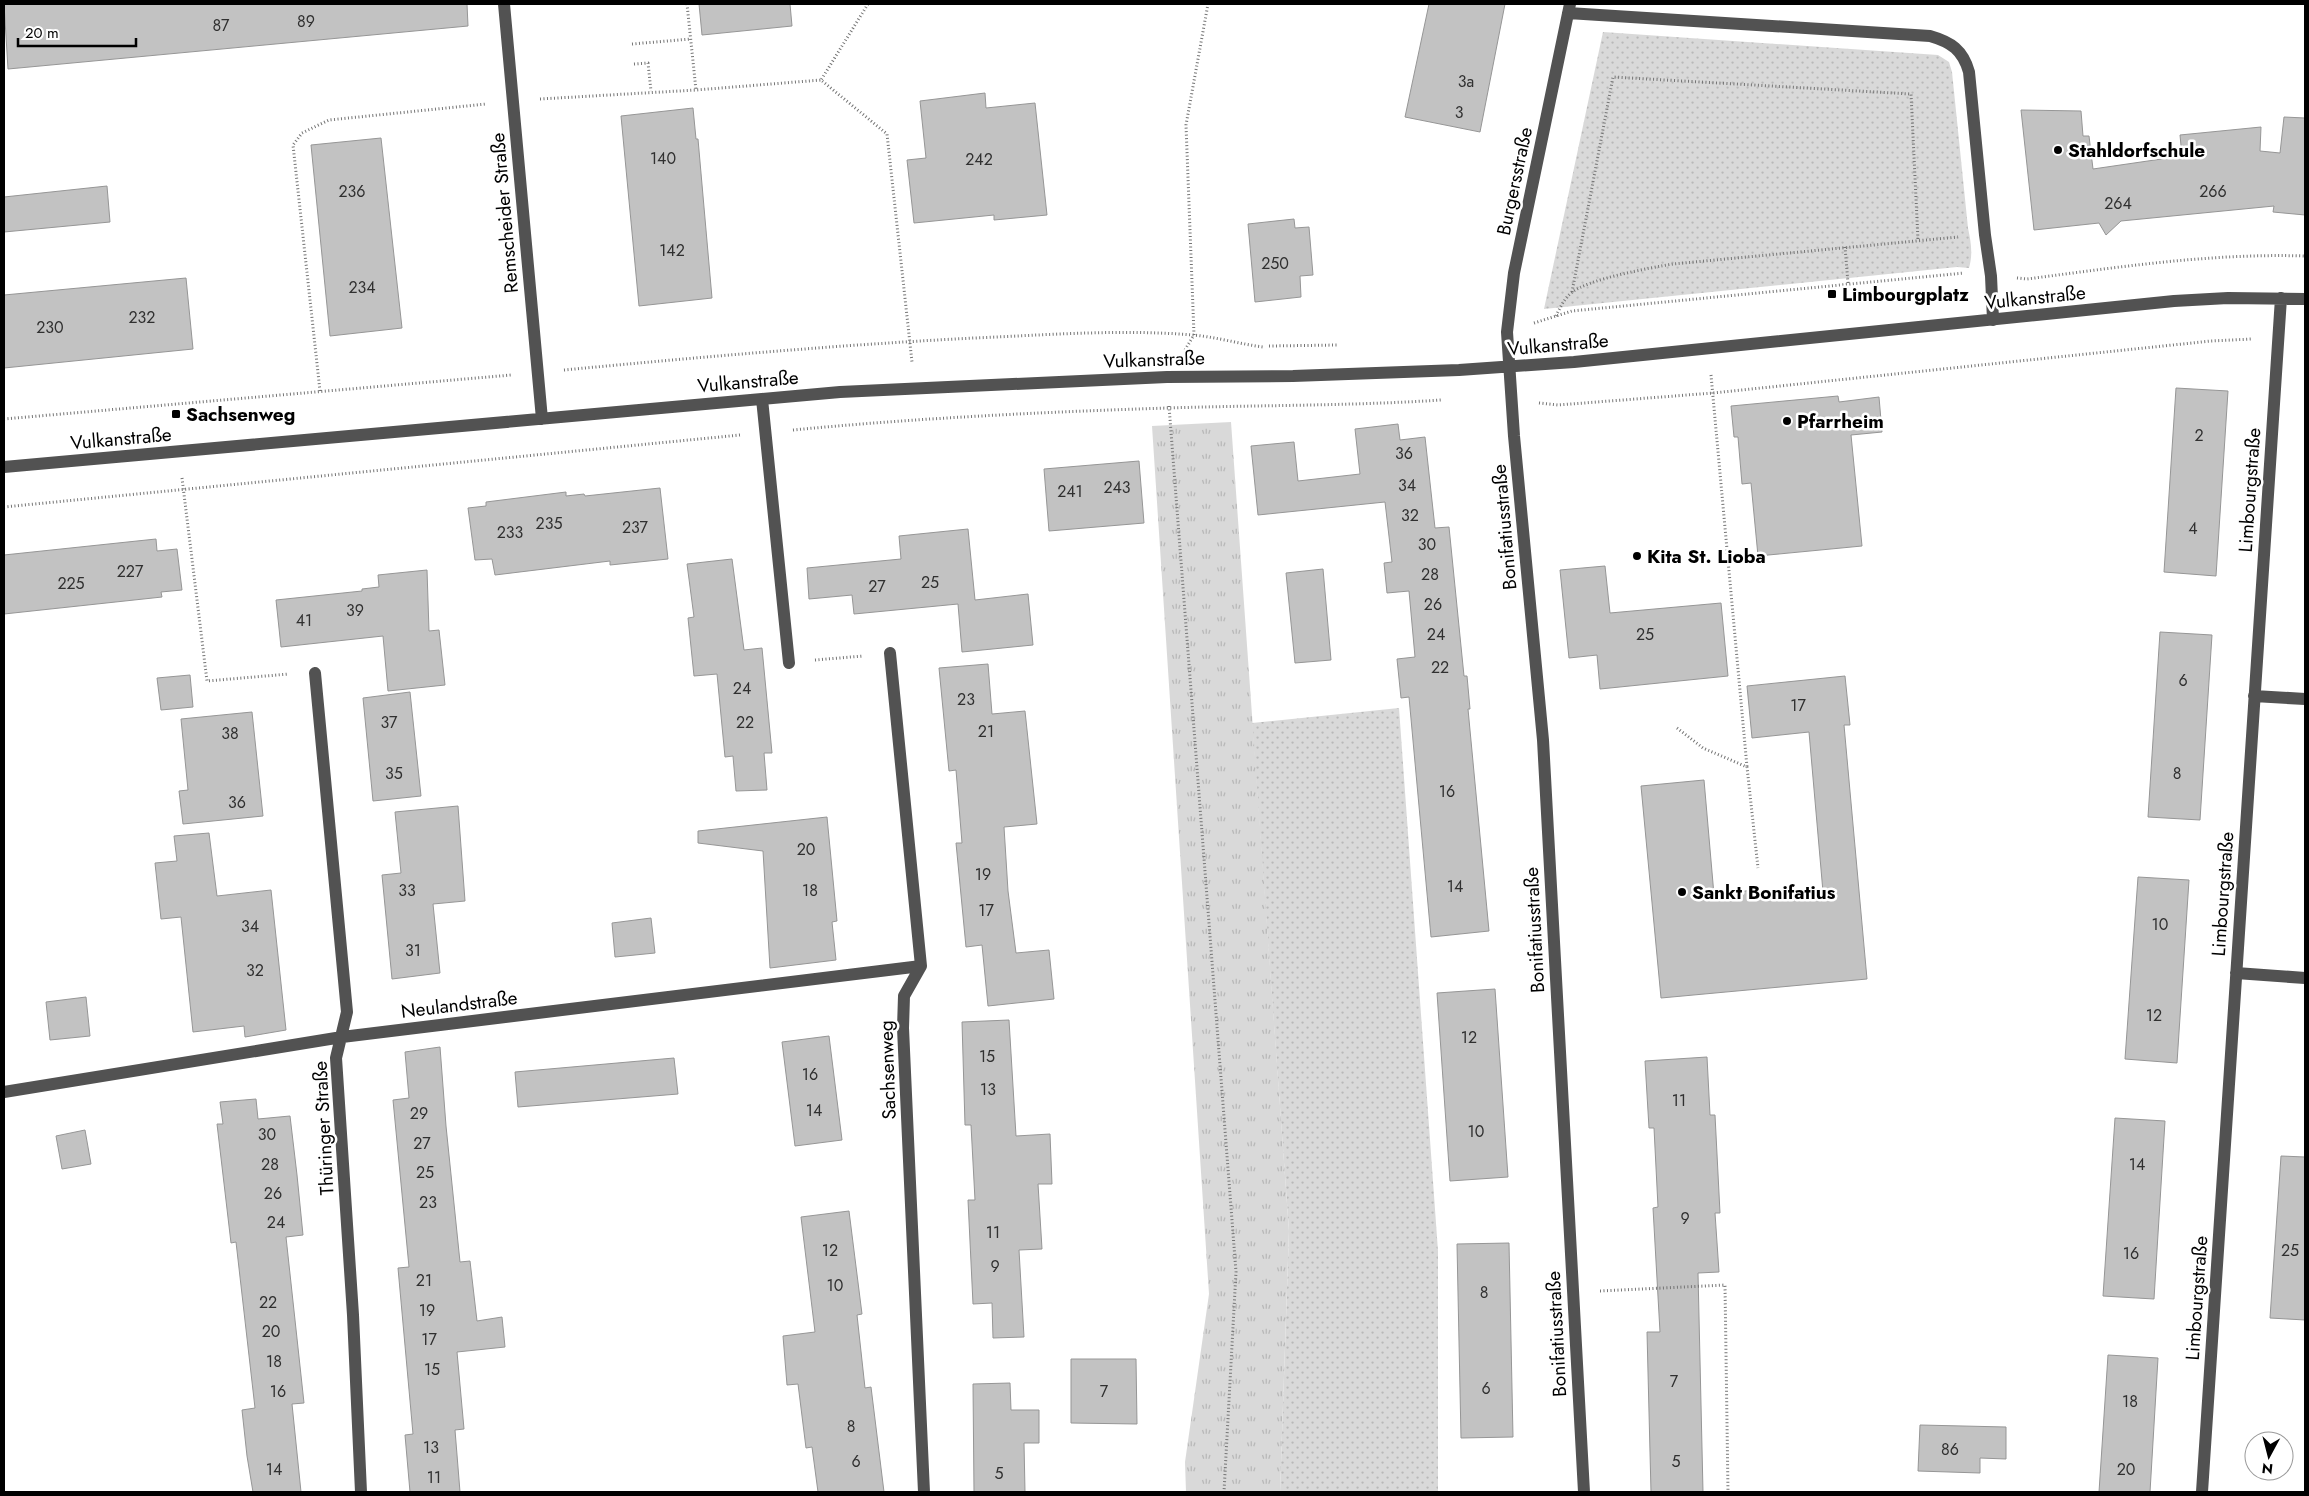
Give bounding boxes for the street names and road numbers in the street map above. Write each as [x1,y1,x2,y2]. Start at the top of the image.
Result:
street label: Burgersstraße [1490,124,1539,238]
street label: Remscheider Straße [484,132,525,294]
street label: Vulkanstraße [1983,279,2087,316]
street label: Vulkanstraße [1506,327,1610,362]
street label: Vulkanstraße [1103,344,1205,375]
street label: Vulkanstraße [696,364,800,399]
street label: Vulkanstraße [69,421,173,456]
street label: Limbourgstraße [2232,427,2267,553]
street label: Bonifatiusstraße [1486,463,1523,591]
street label: Limbourgstraße [2205,831,2240,957]
street label: Bonifatiusstraße [1518,866,1551,994]
street label: Neulandstraße [399,984,519,1025]
street label: Sachsenweg [872,1020,903,1120]
street label: Thüringer Straße [306,1060,340,1196]
street label: Limbourgstraße [2179,1235,2214,1361]
street label: Bonifatiusstraße [1540,1270,1573,1398]

